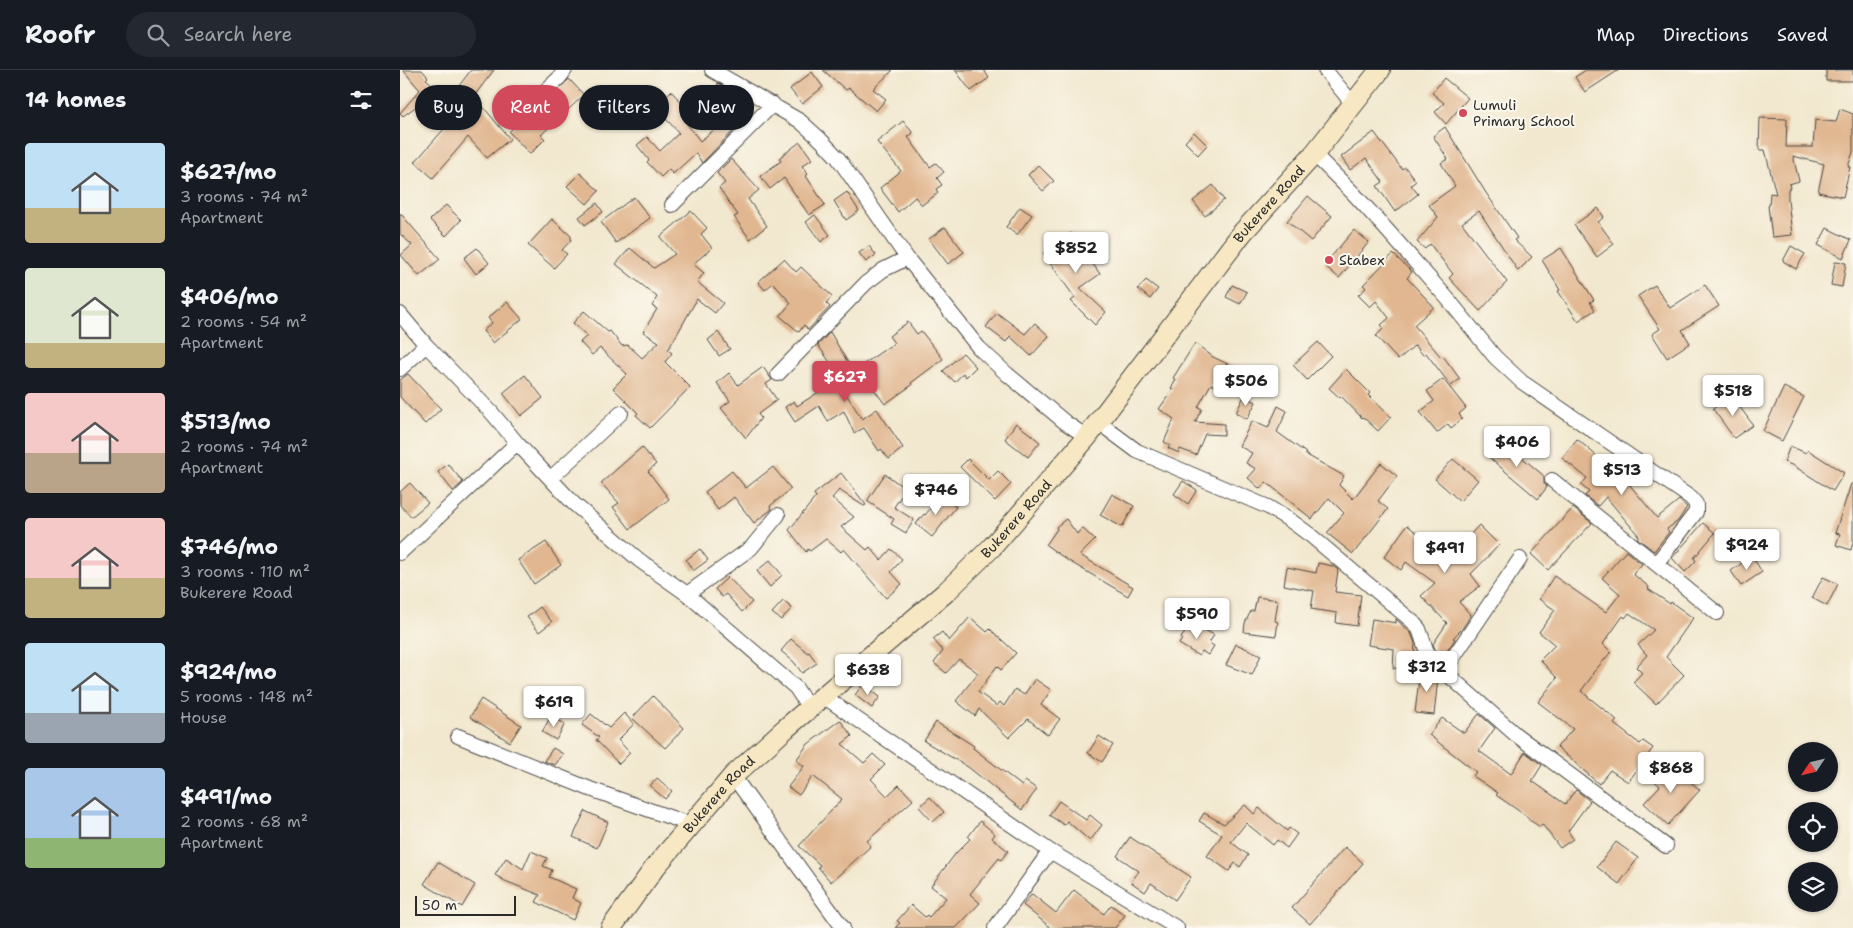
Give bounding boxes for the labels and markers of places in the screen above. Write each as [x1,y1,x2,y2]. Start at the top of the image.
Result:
place label: Lumuli Primary School [1473,96,1575,130]
marker: Lumuli Primary School [1457,107,1469,119]
pin: $852 [1046,232,1106,274]
place label: Stabex [1339,251,1385,269]
marker: Stabex [1323,254,1335,266]
pin: $627 [815,360,875,403]
pin: $506 [1216,364,1276,407]
pin: $518 [1703,374,1763,417]
pin: $406 [1487,426,1547,468]
pin: $513 [1592,454,1652,496]
pin: $746 [906,474,966,516]
pin: $924 [1717,528,1777,571]
pin: $491 [1415,532,1475,574]
pin: $590 [1167,598,1227,640]
pin: $312 [1397,650,1457,693]
pin: $638 [838,654,898,696]
pin: $619 [524,686,584,728]
pin: $868 [1641,752,1701,794]

